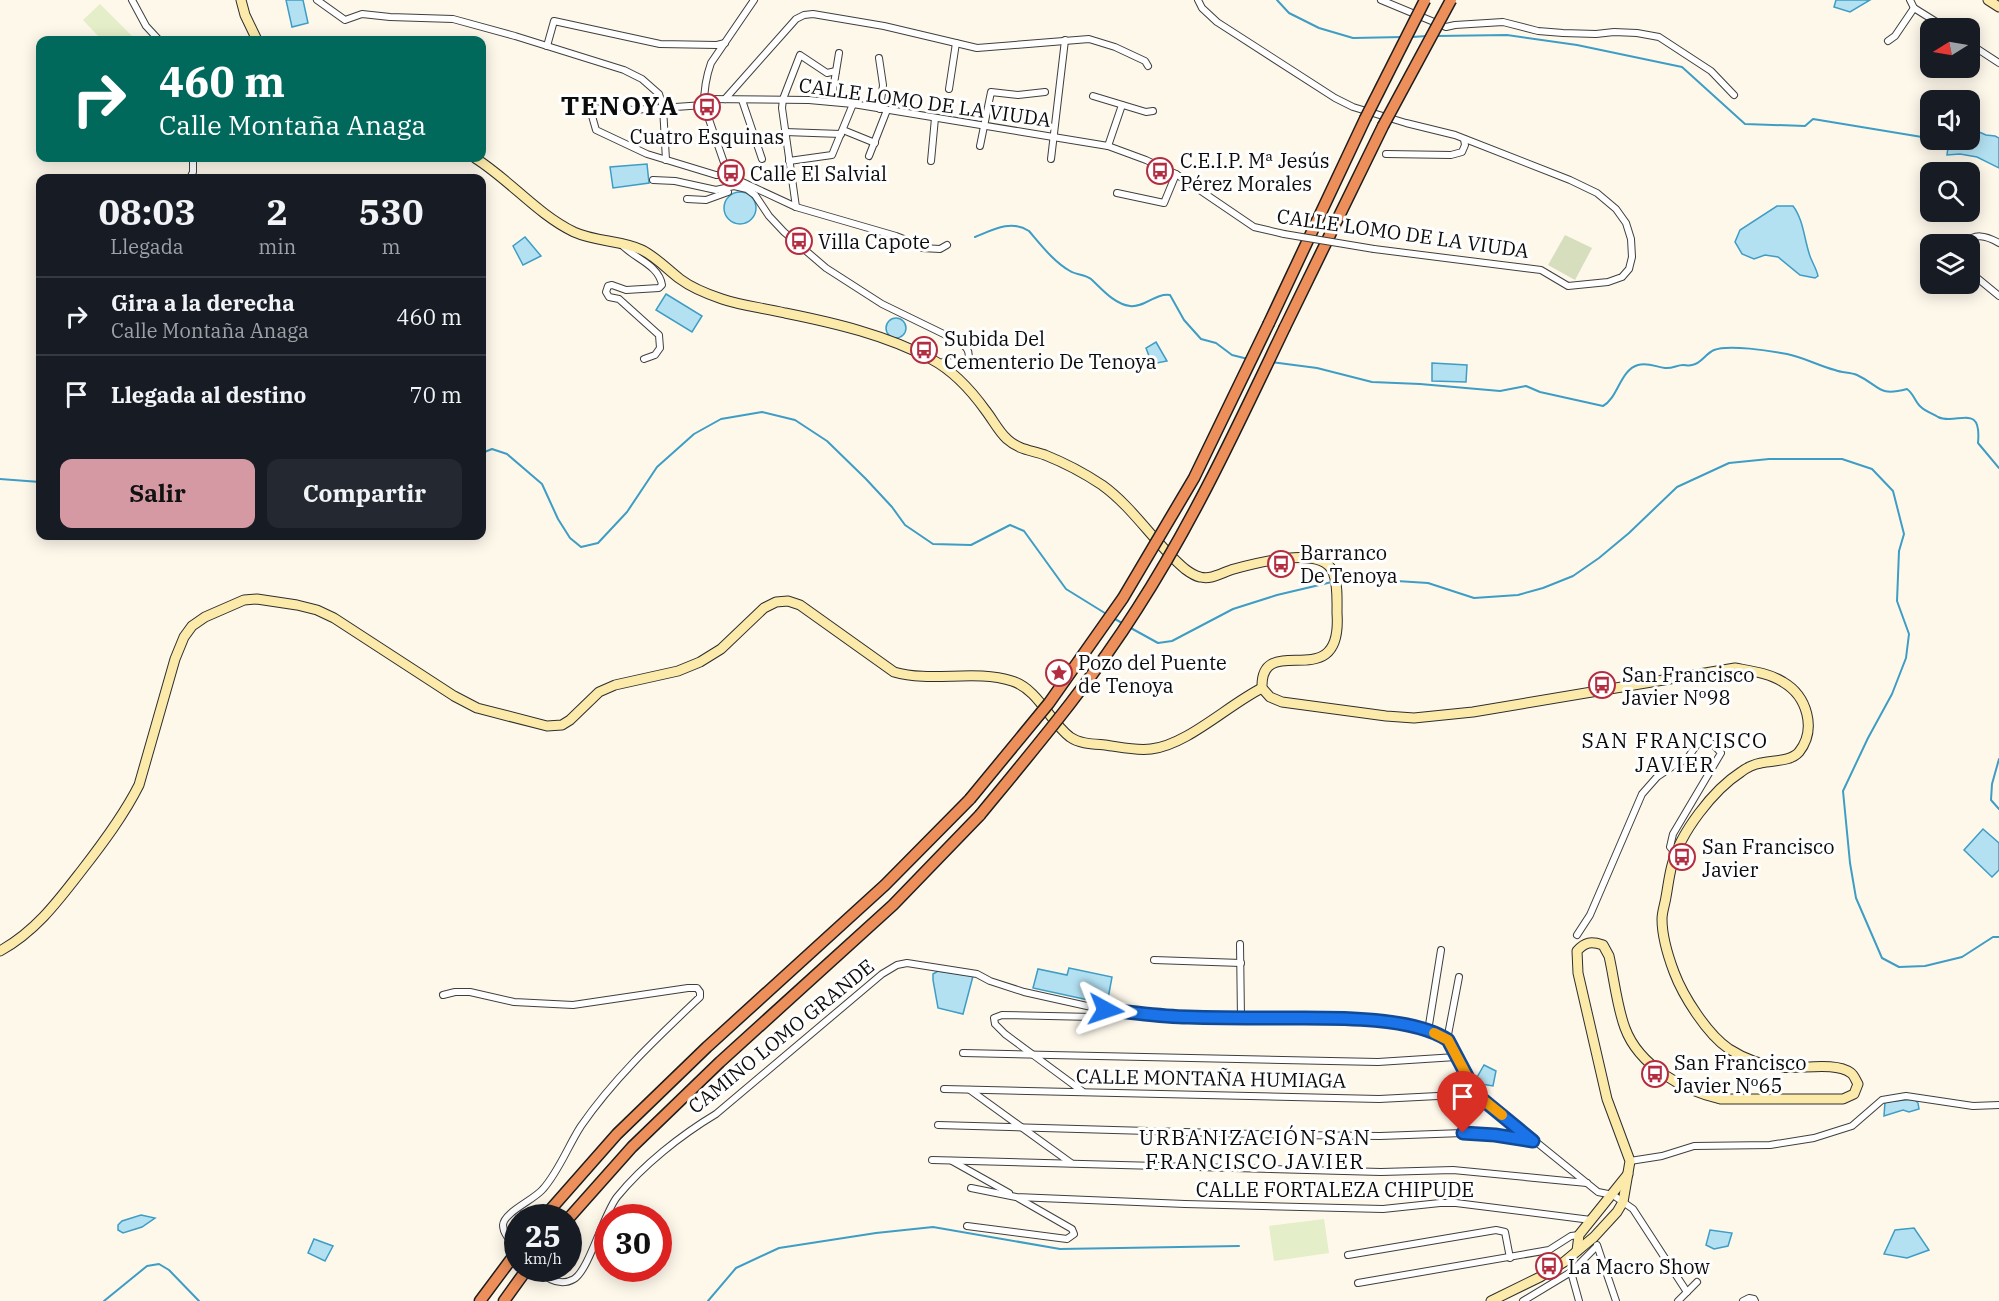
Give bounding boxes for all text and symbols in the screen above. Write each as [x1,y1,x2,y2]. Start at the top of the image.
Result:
north arrow [1920,18,1980,78]
map controls [1920,18,1980,294]
text: 460 m [159,54,285,109]
icon: right [60,60,138,138]
street label: CALLE LOMO DE LA VIUDA [797,71,1053,133]
district label: TENOYA [561,88,679,122]
button: sound [1920,90,1980,150]
bus stop icon: Cuatro Esquinas [692,92,722,122]
text: Calle Montaña Anaga [159,107,426,142]
place label: Cuatro Esquinas [630,123,784,150]
place label: C.E.I.P. Mª Jesús Pérez Morales [1180,147,1329,197]
bus stop icon: C.E.I.P. Mª Jesús Pérez Morales [1145,156,1175,186]
bus stop icon: Calle El Salvial [716,158,746,188]
place label: Calle El Salvial [750,160,887,187]
button: search [1920,162,1980,222]
text: 08:03 [98,188,196,235]
text: 2 [266,188,288,235]
text: 530 [359,188,424,235]
street label: CALLE LOMO DE LA VIUDA [1275,202,1531,264]
bus stop icon: Villa Capote [784,226,814,256]
place label: Villa Capote [818,228,930,255]
text: Llegada [110,233,184,260]
text: min [258,233,296,260]
text: m [382,233,401,260]
button: layers [1920,234,1980,294]
text: Gira a la derecha [111,288,295,317]
icon: right [60,300,93,333]
text: 460 m [396,302,462,331]
text: Calle Montaña Anaga [111,317,309,344]
place label: Subida Del Cementerio De Tenoya [944,325,1157,375]
bus stop icon: Subida Del Cementerio De Tenoya [909,335,939,365]
icon: arrive [60,378,93,411]
text: Llegada al destino [111,380,306,409]
text: 70 m [410,380,462,409]
button: Salir [60,459,255,528]
button: Compartir [267,459,462,528]
place label: Barranco De Tenoya [1300,539,1398,589]
bus stop icon: Barranco De Tenoya [1266,549,1296,579]
place label: Pozo del Puente de Tenoya [1078,649,1227,699]
place icon: Pozo del Puente de Tenoya [1044,658,1074,688]
place label: San Francisco Javier Nº98 [1622,661,1754,711]
bus stop icon: San Francisco Javier Nº98 [1587,670,1617,700]
district label: SAN FRANCISCO JAVIER [1581,726,1769,778]
place label: San Francisco Javier [1702,833,1834,883]
bus stop icon: San Francisco Javier [1667,842,1697,872]
street label: CAMINO LOMO GRANDE [682,953,880,1119]
position arrow [1074,978,1138,1042]
place label: San Francisco Javier Nº65 [1674,1049,1806,1099]
bus stop icon: San Francisco Javier Nº65 [1640,1059,1670,1089]
street label: CALLE MONTAÑA HUMIAGA [1076,1062,1347,1094]
pin [1437,1071,1488,1133]
icon: arrive [1446,1080,1479,1113]
district label: URBANIZACIÓN SAN FRANCISCO JAVIER [1139,1123,1371,1175]
street label: CALLE FORTALEZA CHIPUDE [1196,1176,1474,1203]
speed limit sign: 30 [594,1204,672,1282]
text: 25 [525,1216,561,1255]
text: km/h [524,1249,562,1268]
bus stop icon: La Macro Show [1534,1251,1564,1281]
place label: La Macro Show [1568,1253,1710,1280]

